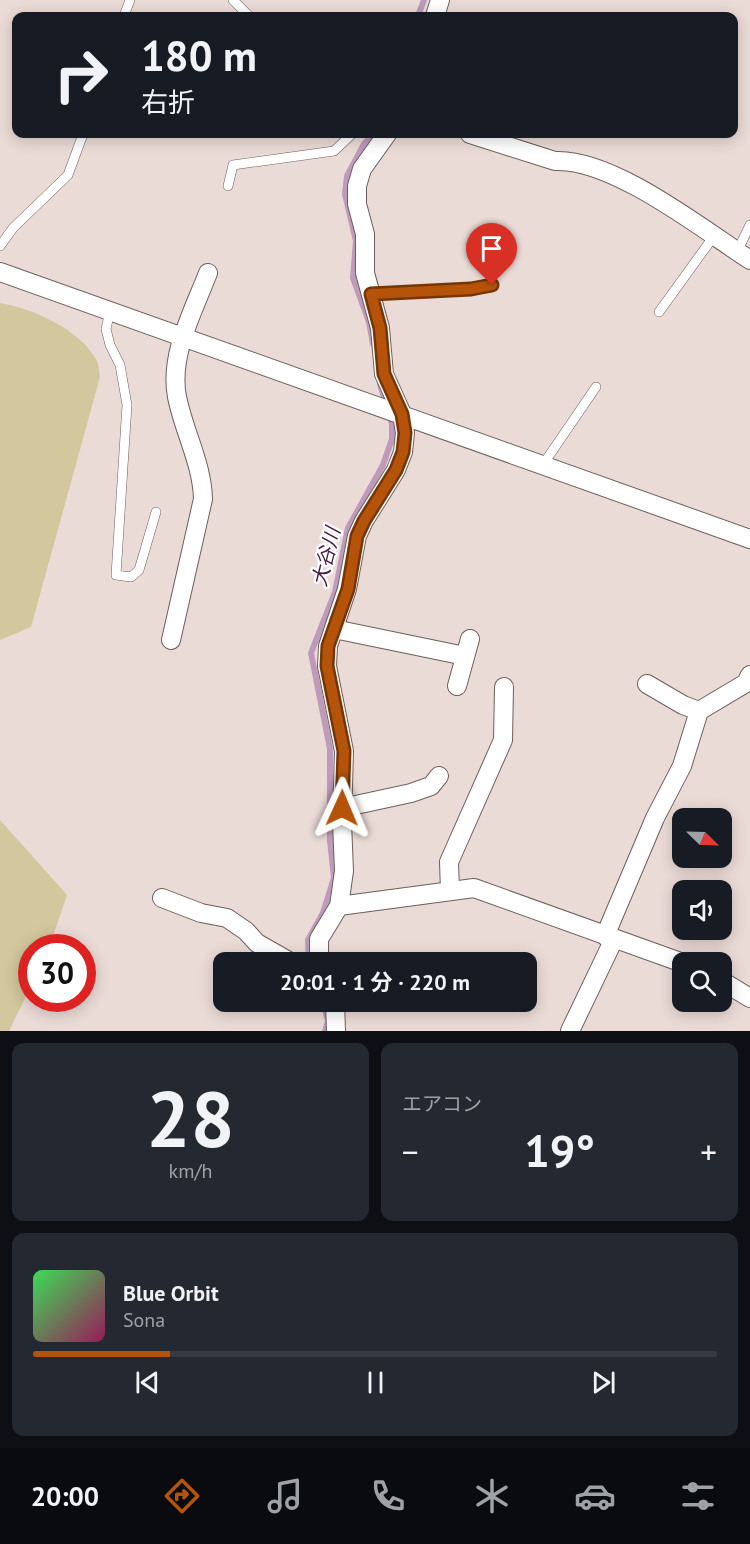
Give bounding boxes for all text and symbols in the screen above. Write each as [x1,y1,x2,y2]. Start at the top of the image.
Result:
text: 180 m [141,28,257,83]
icon: right [42,36,120,114]
text: 右折 [141,85,195,119]
pin [466,223,517,285]
icon: arrive [475,232,508,265]
water label: 大谷川 [306,523,346,589]
position arrow [310,776,374,840]
north arrow [672,808,732,868]
map controls [672,808,732,1012]
button: sound [672,880,732,940]
speed limit sign: 30 [18,934,96,1012]
button: search [672,952,732,1012]
text: 20:01 · 1 分 · 220 m [280,968,470,996]
text: 28 [146,1068,235,1169]
text: エアコン [402,1091,482,1117]
text: 19° [524,1121,595,1179]
text: − [402,1130,419,1173]
text: + [700,1130,717,1173]
text: km/h [169,1158,212,1184]
text: Blue Orbit [123,1279,219,1307]
text: Sona [123,1307,165,1333]
icon: previous [131,1366,164,1399]
icon: pause [359,1366,392,1399]
icon: next [587,1366,620,1399]
icon: directions [161,1475,203,1517]
icon: music [264,1475,306,1517]
icon: phone [367,1475,409,1517]
icon: climate [471,1475,513,1517]
icon: car [574,1475,616,1517]
icon: filters [677,1475,719,1517]
text: 20:00 [31,1479,99,1513]

